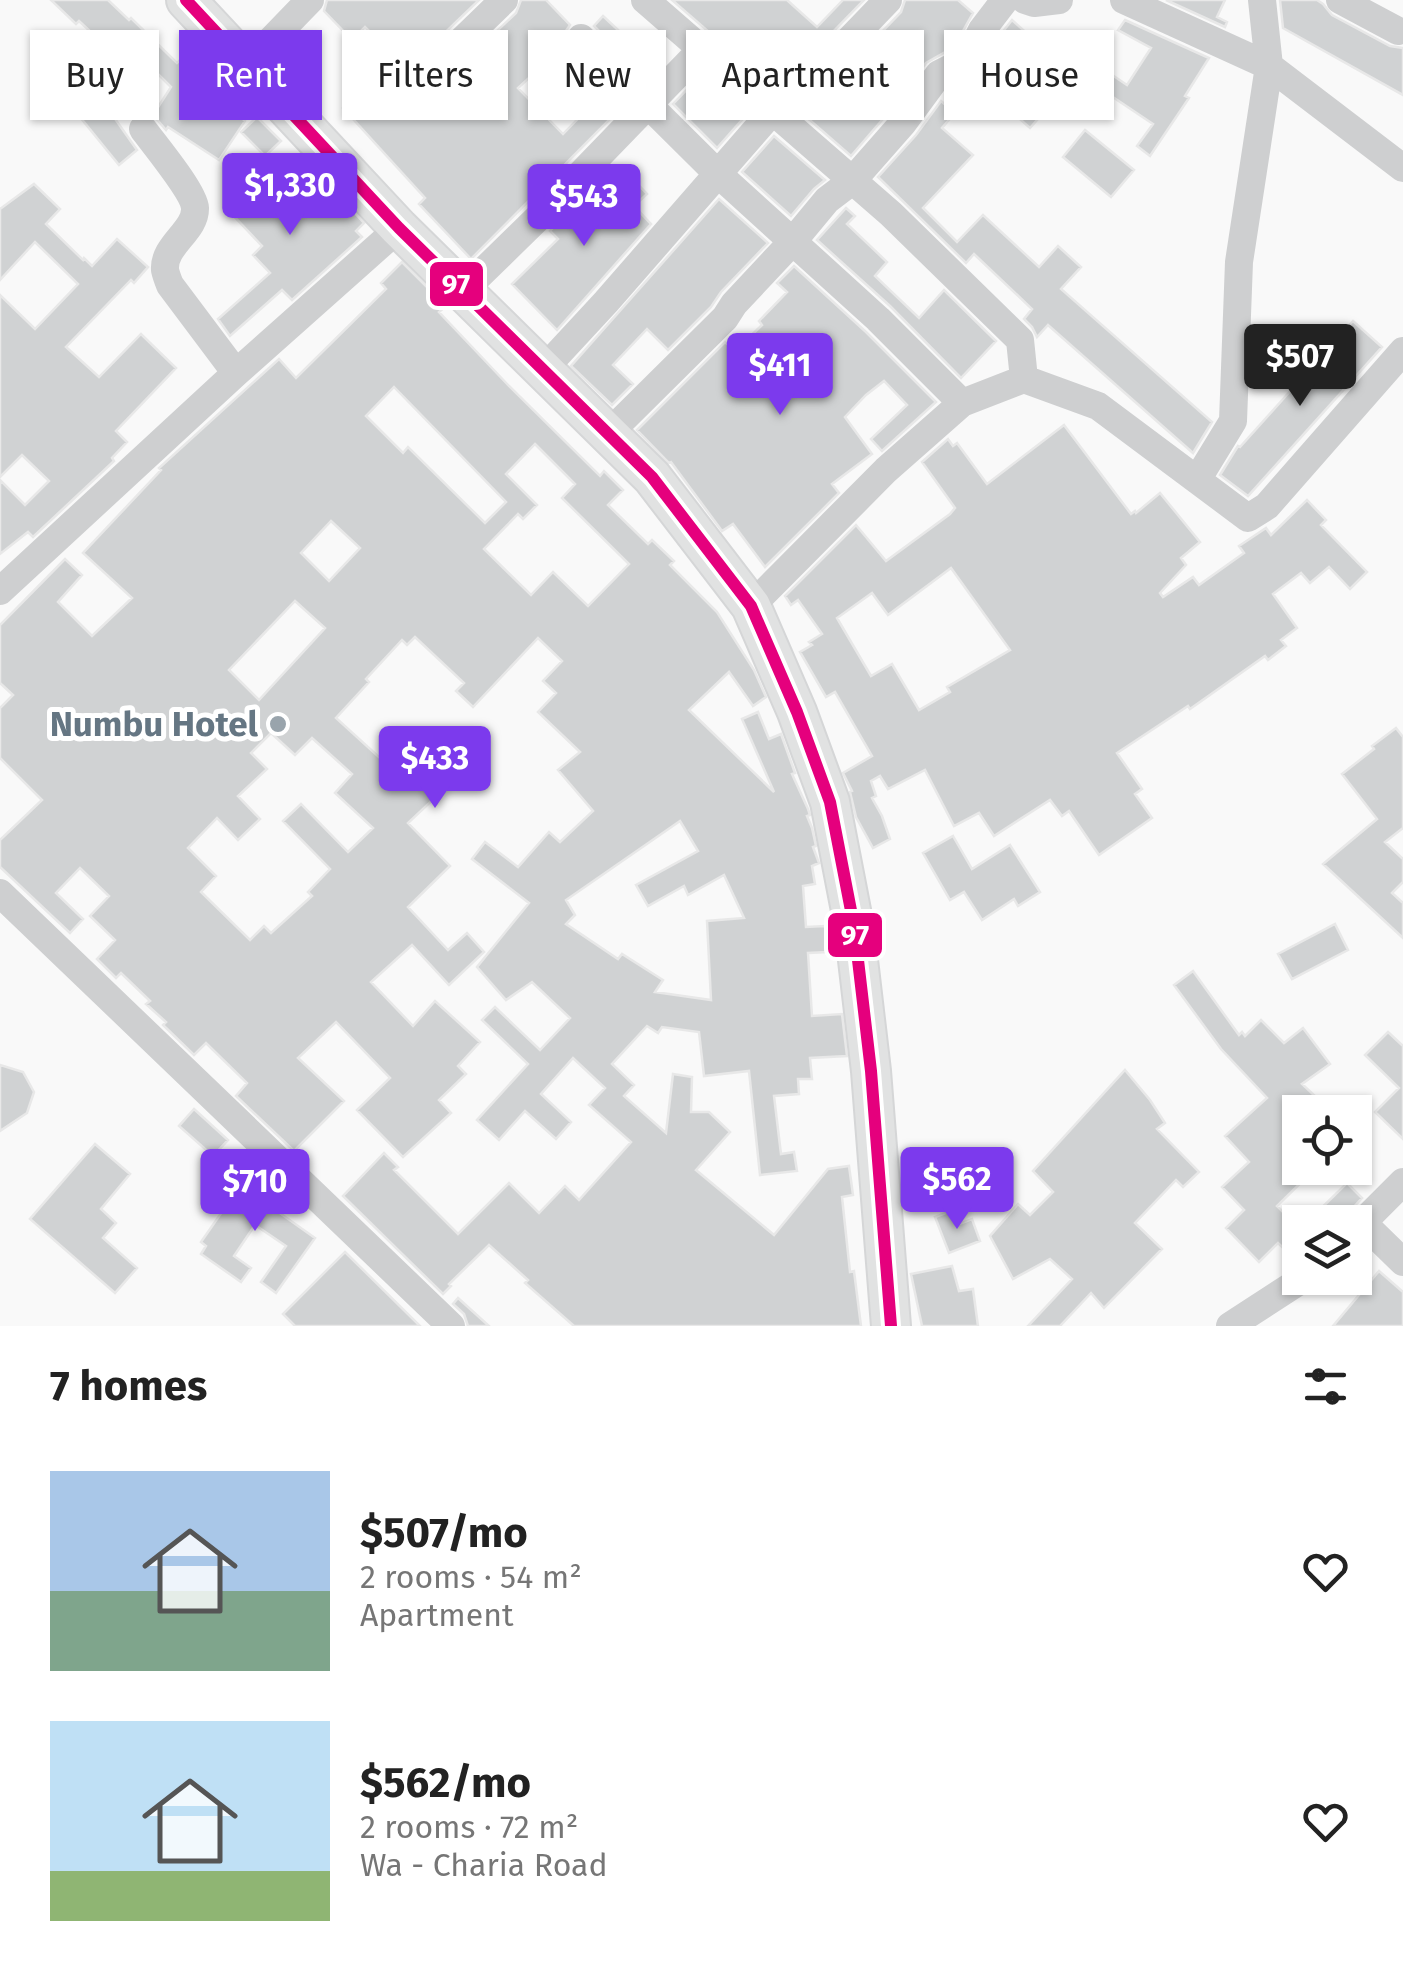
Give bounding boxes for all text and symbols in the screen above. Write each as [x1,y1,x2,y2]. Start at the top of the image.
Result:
chip: Buy [30,30,159,120]
chip: Rent [179,30,322,120]
chip: Filters [342,30,508,120]
chip: New [528,30,666,120]
chip: Apartment [686,30,924,120]
chip: House [944,30,1114,120]
pin: $1,330 [209,153,371,238]
pin: $543 [525,164,643,249]
text: $1,330 [244,166,336,204]
text: $543 [550,177,618,215]
line badge: 97 [428,260,485,308]
text: 97 [442,268,470,301]
pin: $507 [1241,324,1359,409]
pin: $411 [721,333,839,418]
text: $507 [1266,337,1334,375]
text: $411 [749,346,811,384]
place label: Numbu Hotel [50,703,259,745]
marker: Numbu Hotel [267,713,289,735]
pin: $433 [376,726,494,811]
text: $433 [401,739,469,777]
line badge: 97 [826,911,884,959]
text: 97 [841,919,869,952]
map controls [1282,1095,1372,1295]
button: locate [1282,1095,1372,1185]
pin: $562 [898,1147,1016,1232]
pin: $710 [196,1149,314,1234]
text: $562 [923,1160,991,1198]
text: $710 [222,1162,288,1200]
button: layers [1282,1205,1372,1295]
icon: filters [1298,1359,1353,1414]
text: 7 homes [50,1361,207,1411]
text: $507/mo [360,1508,528,1558]
icon: home [130,1511,250,1631]
icon: heart [1298,1544,1353,1599]
text: 2 rooms · 54 m² [360,1558,582,1596]
text: Apartment [360,1596,514,1634]
text: $562/mo [360,1758,531,1808]
icon: home [130,1761,250,1881]
icon: heart [1298,1794,1353,1849]
text: 2 rooms · 72 m² [360,1808,578,1846]
text: Wa - Charia Road [360,1846,608,1884]

